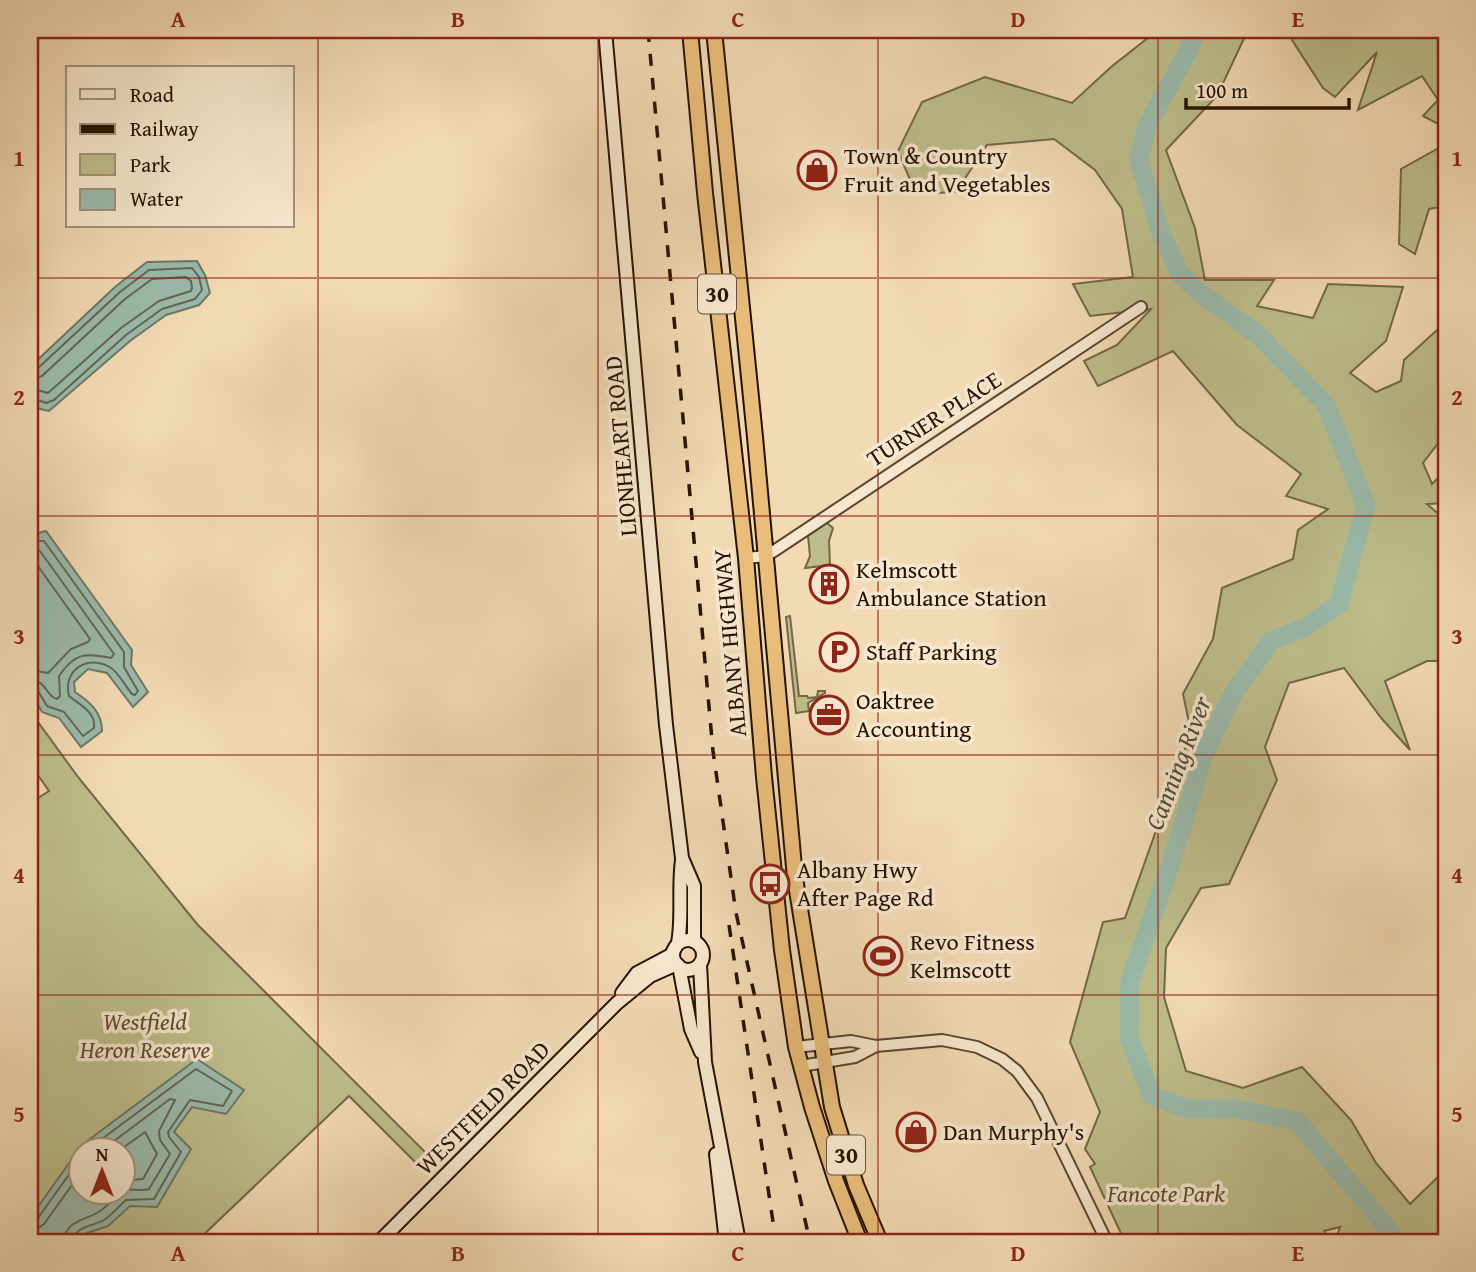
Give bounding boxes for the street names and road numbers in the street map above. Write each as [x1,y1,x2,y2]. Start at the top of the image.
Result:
road number: 30 [698,274,736,314]
street label: LIONHEART ROAD [595,354,646,538]
street label: TURNER PLACE [860,362,1008,475]
street label: ALBANY HIGHWAY [704,548,755,738]
street label: WESTFIELD ROAD [408,1033,558,1183]
road number: 30 [827,1136,865,1174]

